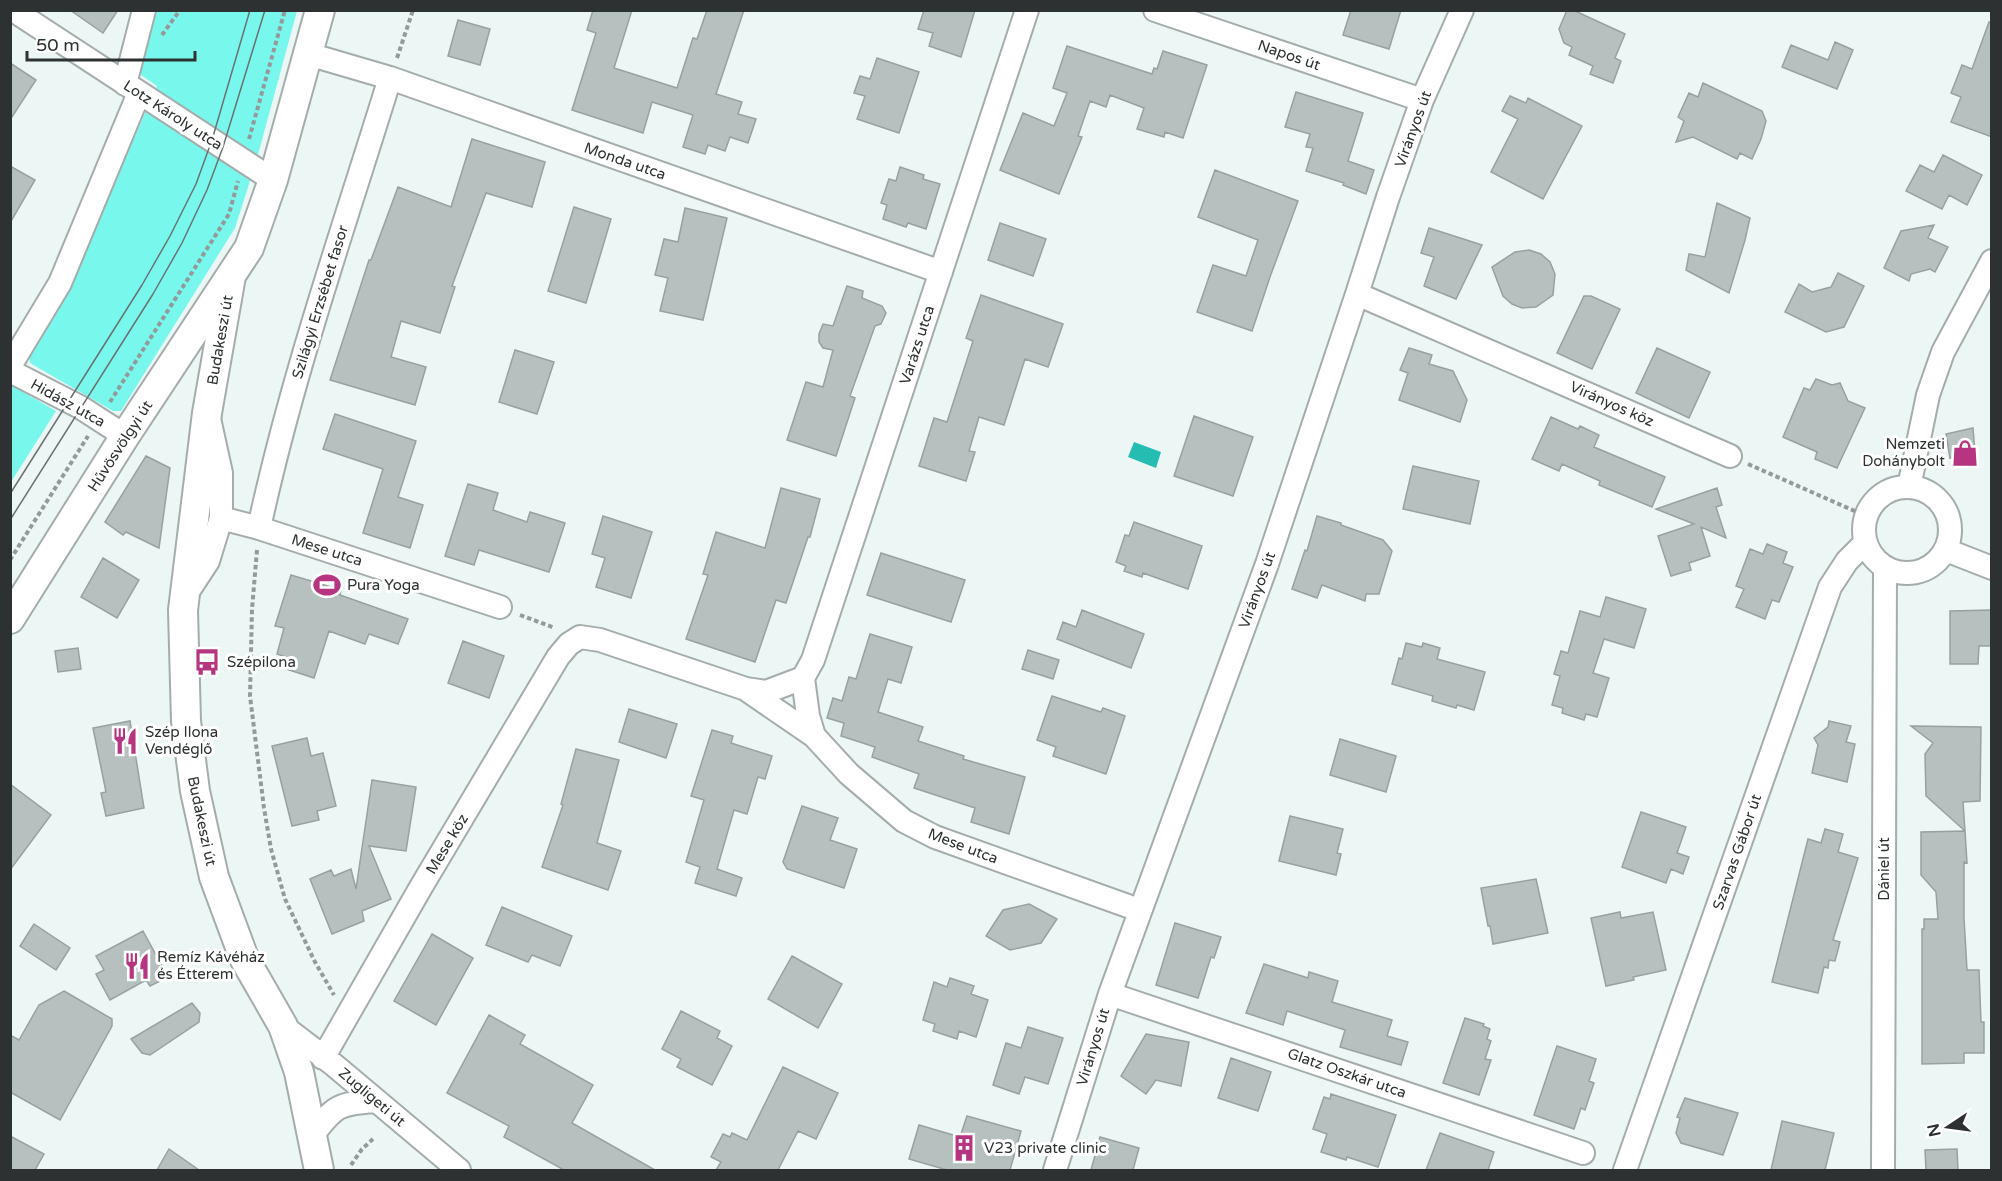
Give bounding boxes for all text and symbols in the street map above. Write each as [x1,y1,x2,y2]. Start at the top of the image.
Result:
scale bar [27,24,195,62]
text: 50 m [36,34,80,56]
street label: Napos út [1255,36,1323,74]
street label: Lotz Károly utca [120,76,226,154]
street label: Virányos út [1391,88,1435,170]
street label: Monda utca [582,139,668,183]
street label: Szilágyi Erzsébet fasor [288,223,352,381]
street label: Budakeszi út [203,293,237,386]
street label: Varázs utca [896,303,938,387]
street label: Hidász utca [28,375,108,431]
street label: Virányos köz [1567,377,1657,431]
street label: Hűvösvölgyi út [84,397,156,495]
place label: Nemzeti Dohánybolt [1862,435,1945,470]
shop icon: Nemzeti Dohánybolt [1950,438,1980,468]
street label: Mese utca [289,530,365,570]
street label: Virányos út [1235,549,1279,631]
sports icon: Pura Yoga [312,570,342,600]
place label: Pura Yoga [347,576,420,594]
bus stop icon: Szépilona [192,647,222,677]
place label: Szépilona [227,653,296,671]
place label: Szép Ilona Vendéglő [145,723,218,758]
restaurant icon: Szép Ilona Vendéglő [110,726,140,756]
street label: Budakeszi út [184,775,220,868]
street label: Szarvas Gábor út [1709,792,1765,912]
street label: Mese köz [422,811,472,877]
street label: Mese utca [925,824,1001,868]
street label: Dániel út [1875,837,1893,901]
place label: Remíz Kávéház és Étterem [157,948,265,983]
restaurant icon: Remíz Kávéház és Étterem [122,951,152,981]
street label: Virányos út [1073,1006,1113,1088]
street label: Glatz Oszkár utca [1285,1044,1409,1102]
street label: Zugligeti út [335,1064,409,1130]
north arrow [1918,1097,1978,1157]
text: N [1923,1122,1946,1139]
building icon: V23 private clinic [949,1133,979,1163]
place label: V23 private clinic [984,1139,1107,1157]

